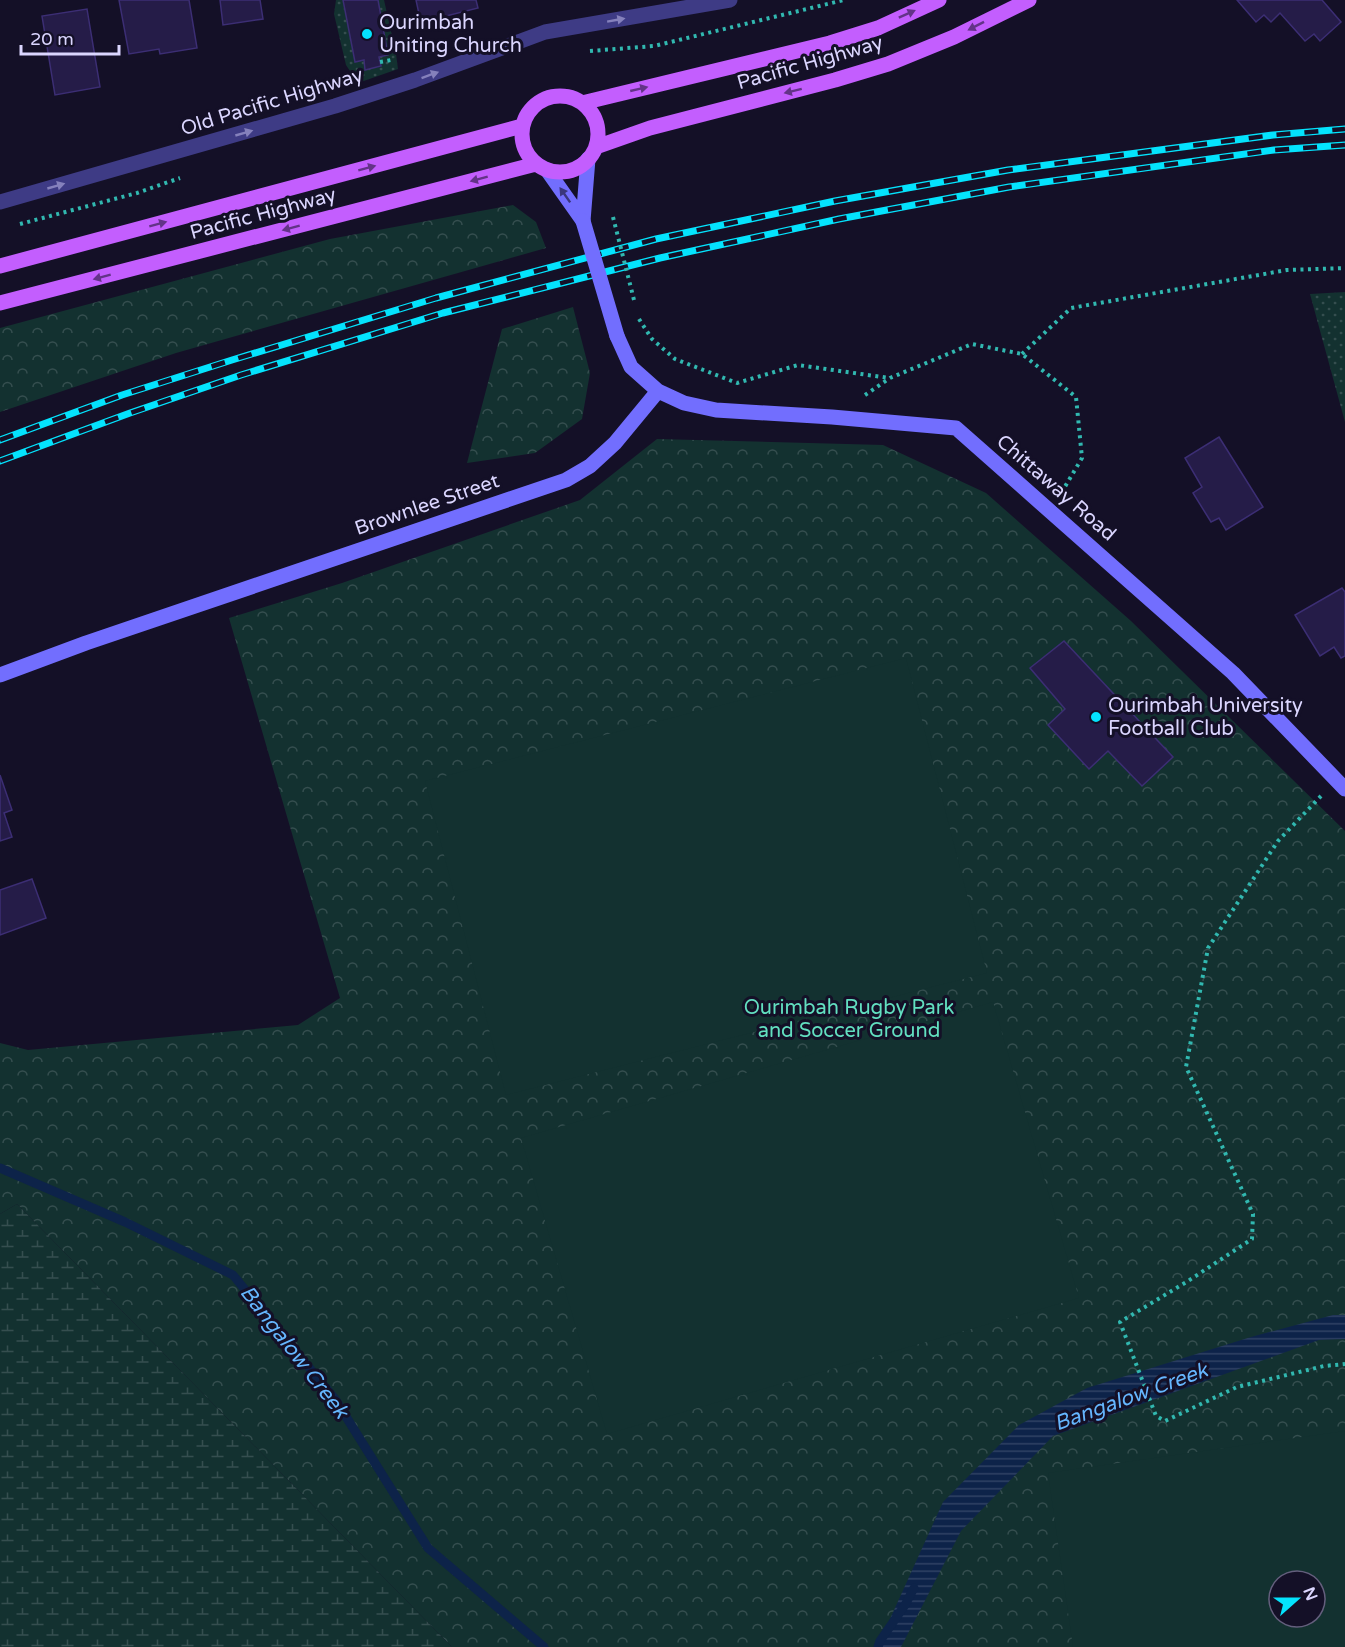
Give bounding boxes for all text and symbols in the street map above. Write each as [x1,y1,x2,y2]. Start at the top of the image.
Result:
one-way arrow [898,10,915,19]
place label: Ourimbah Uniting Church [379,11,522,58]
one-way arrow [607,15,626,24]
scale bar [21,18,118,56]
one-way arrow [968,21,985,31]
marker: Ourimbah Uniting Church [360,27,374,41]
text: 20 m [30,28,74,50]
street label: Pacific Highway [734,31,886,95]
street label: Old Pacific Highway [178,63,366,141]
one-way arrow [421,69,439,79]
one-way arrow [630,84,648,94]
one-way arrow [784,87,802,97]
one-way arrow [235,127,253,137]
one-way arrow [358,163,376,172]
one-way arrow [470,175,488,184]
one-way arrow [47,181,65,190]
street label: Pacific Highway [187,183,339,245]
one-way arrow [559,188,571,204]
one-way arrow [149,219,167,228]
one-way arrow [281,224,299,233]
one-way arrow [93,273,111,282]
street label: Chittaway Road [991,430,1121,546]
street label: Brownlee Street [352,469,503,541]
place label: Ourimbah University Football Club [1108,694,1303,741]
marker: Ourimbah University Football Club [1089,710,1103,724]
park label: Ourimbah Rugby Park and Soccer Ground [744,996,954,1043]
water label: Bangalow Creek [234,1281,355,1425]
water label: Bangalow Creek [1051,1357,1213,1436]
north arrow [1267,1569,1327,1629]
text: N [1298,1584,1322,1604]

